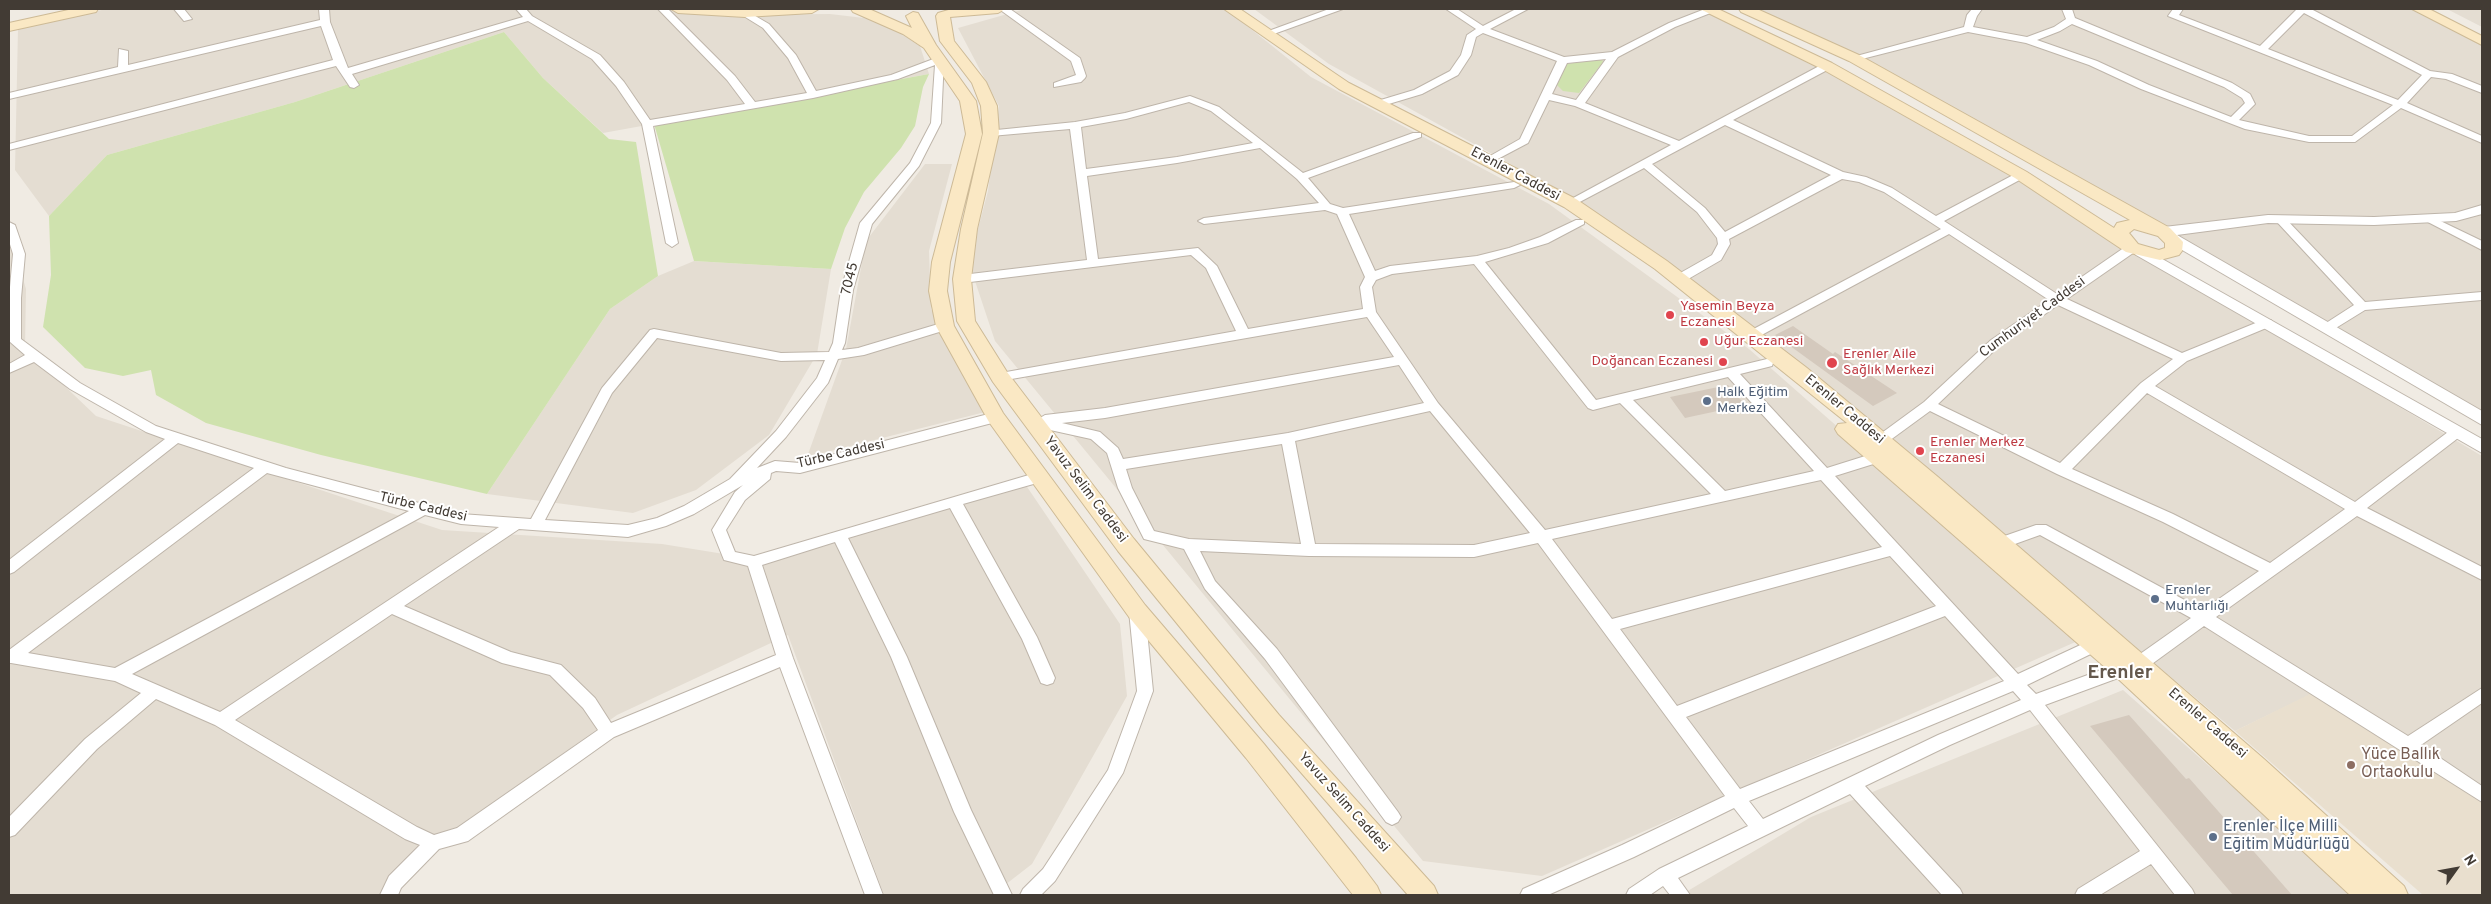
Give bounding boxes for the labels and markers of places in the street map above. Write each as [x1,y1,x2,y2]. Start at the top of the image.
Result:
place label: Yasemin Beyza Eczanesi [1680,299,1774,332]
marker: Yasemin Beyza Eczanesi [1664,309,1676,321]
place label: Uğur Eczanesi [1714,334,1803,350]
marker: Uğur Eczanesi [1698,336,1710,348]
place label: Erenler Aile Sağlık Merkezi [1843,347,1934,380]
place label: Doğancan Eczanesi [1591,354,1713,370]
marker: Doğancan Eczanesi [1717,356,1729,368]
marker: Erenler Aile Sağlık Merkezi [1825,356,1839,370]
place label: Halk Eğitim Merkezi [1717,385,1788,418]
marker: Halk Eğitim Merkezi [1701,395,1713,407]
place label: Erenler Merkez Eczanesi [1930,435,2025,468]
marker: Erenler Merkez Eczanesi [1914,445,1926,457]
place label: Erenler Muhtarlığı [2165,583,2229,616]
marker: Erenler Muhtarlığı [2149,593,2161,605]
place label: Yüce Ballık Ortaokulu [2361,746,2440,784]
marker: Yüce Ballık Ortaokulu [2345,759,2357,771]
place label: Erenler İlçe Milli Eğitim Müdürlüğü [2223,818,2350,856]
marker: Erenler İlçe Milli Eğitim Müdürlüğü [2207,831,2219,843]

